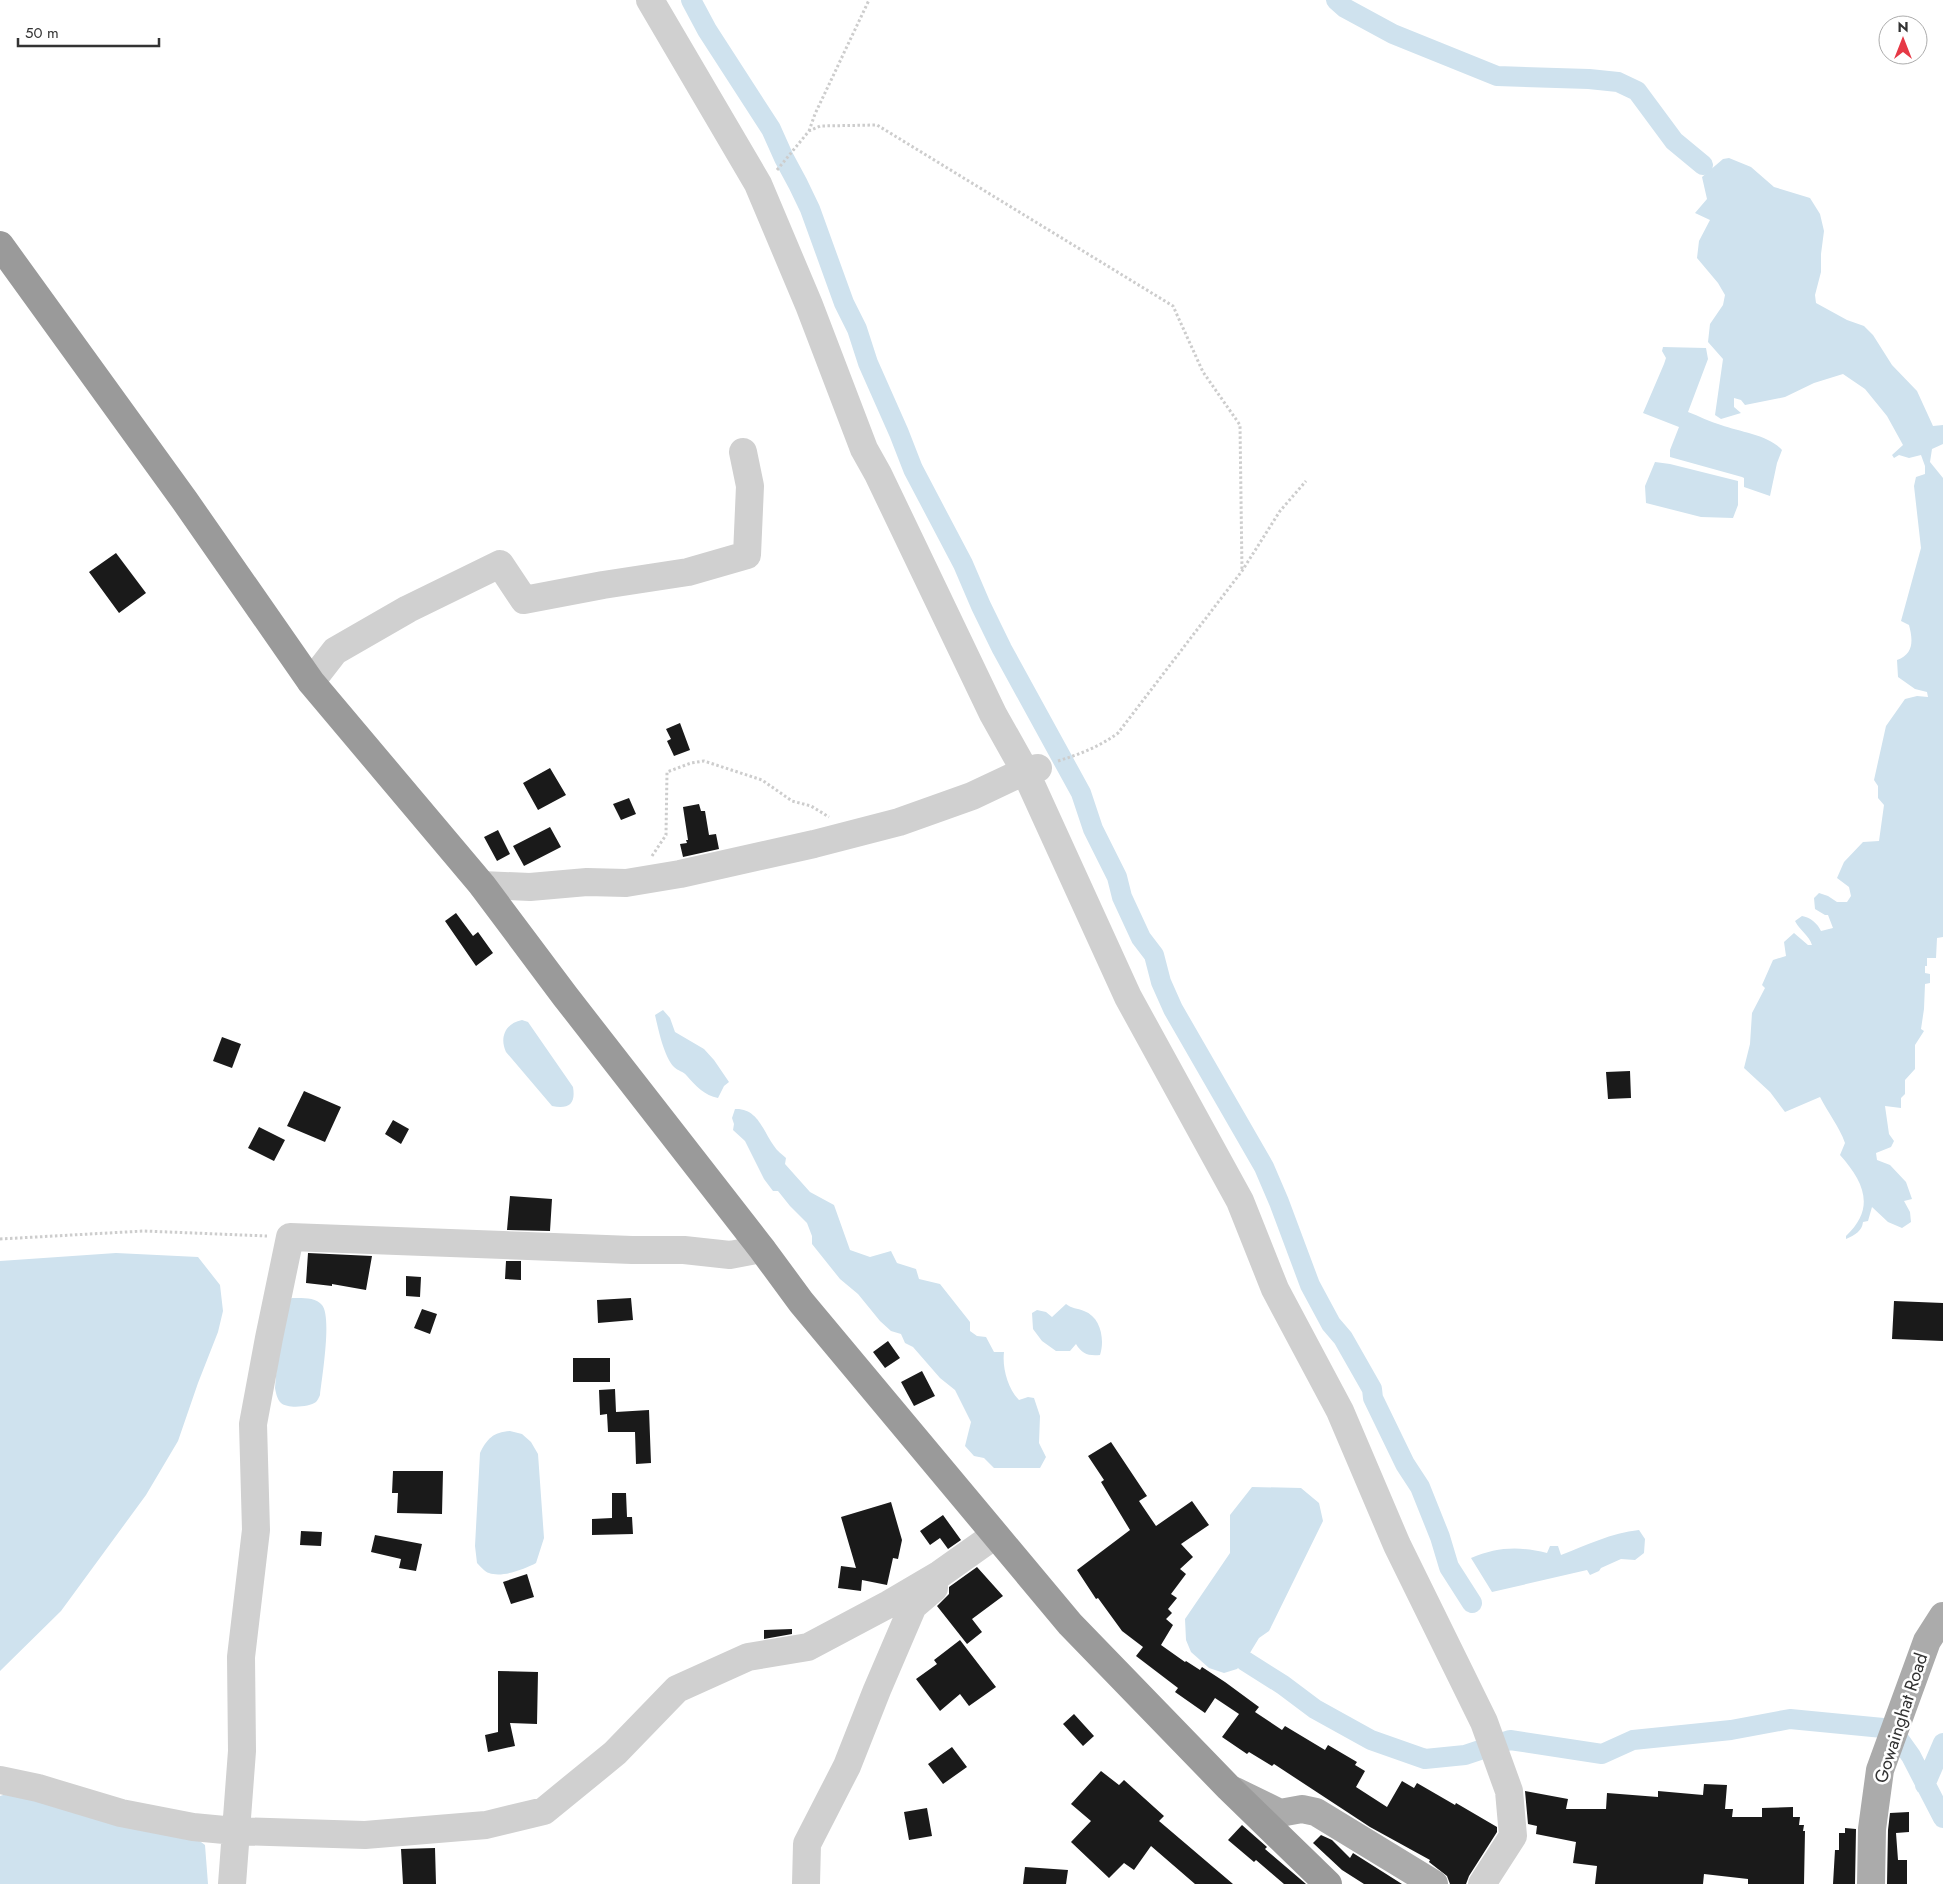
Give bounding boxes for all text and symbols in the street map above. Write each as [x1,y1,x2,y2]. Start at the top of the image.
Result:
scale bar [18,15,159,47]
north arrow [1878,15,1928,65]
text: N [1897,17,1909,37]
text: 50 m [25,22,59,44]
street label: Gowainghat Road [1868,1650,1934,1786]

